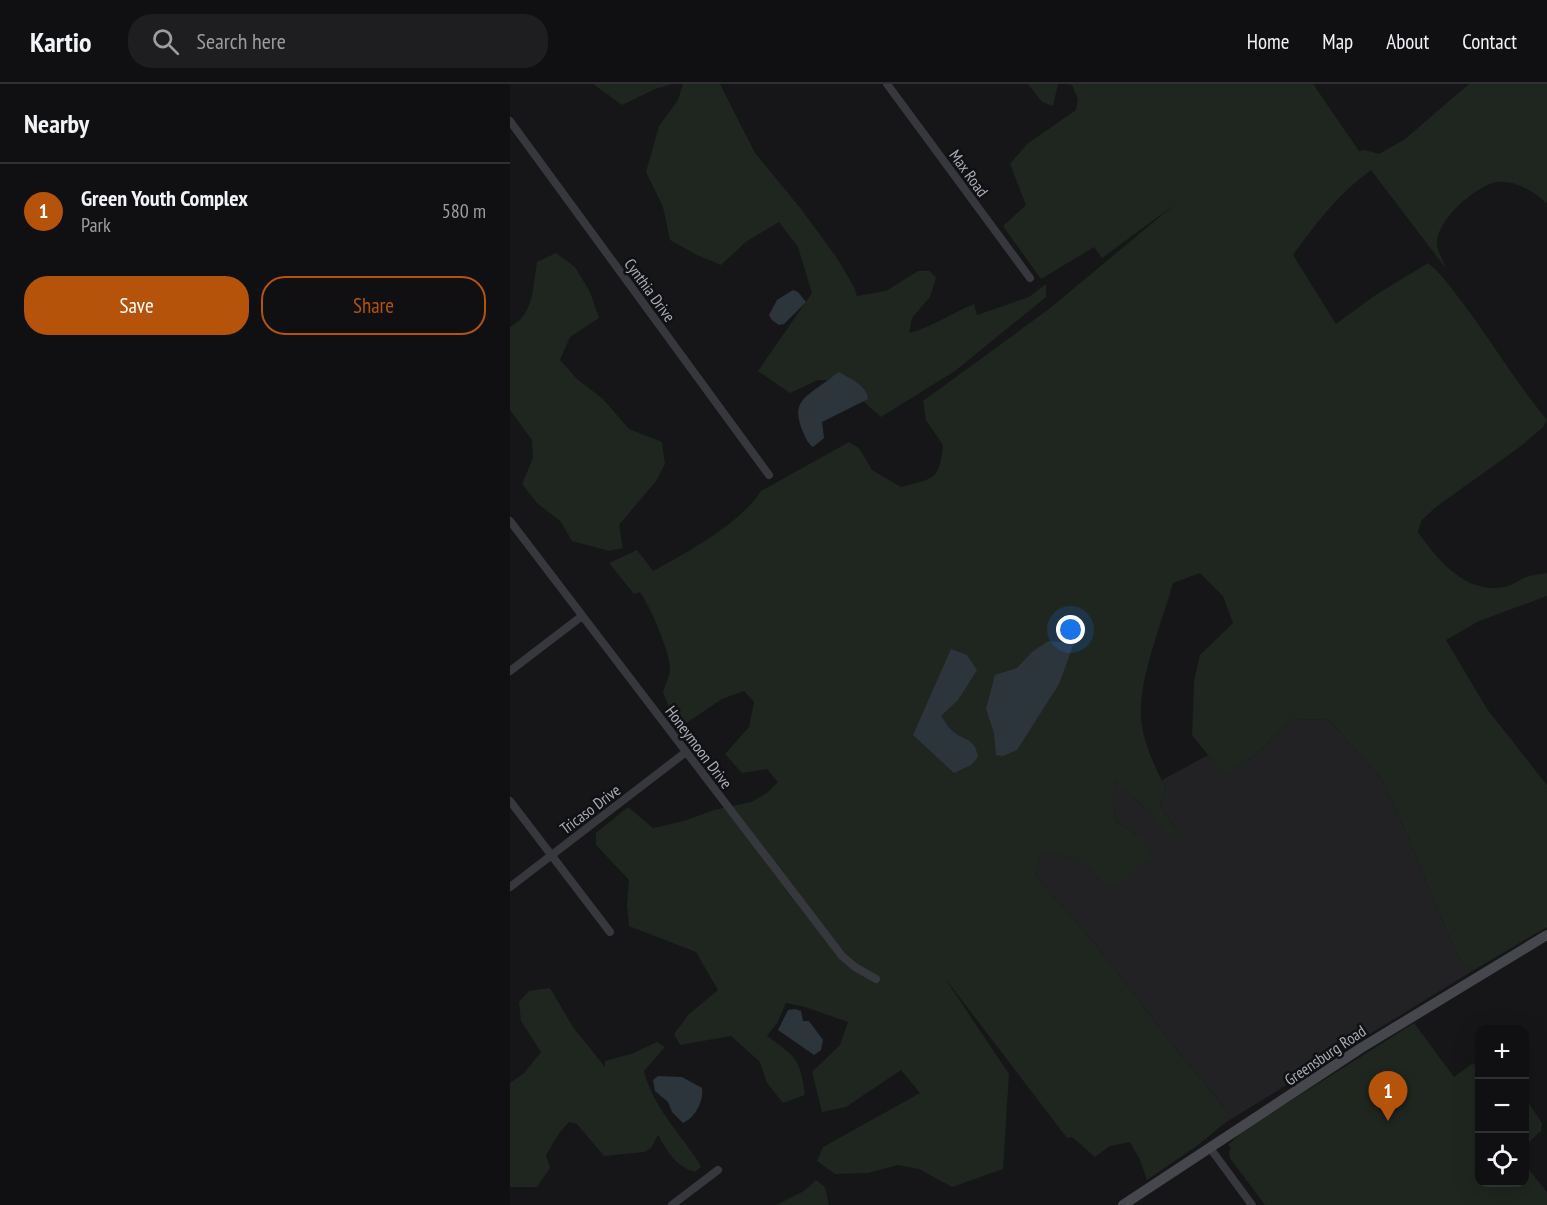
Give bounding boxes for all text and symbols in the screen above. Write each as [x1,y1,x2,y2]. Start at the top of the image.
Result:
search box [128,14,548,68]
text: Kartio [30,23,92,60]
icon: search [149,25,182,58]
text: Search here [197,27,286,55]
text: Home [1247,28,1289,55]
text: Map [1322,28,1353,55]
text: About [1386,28,1429,55]
text: Contact [1462,28,1517,55]
text: Nearby [24,107,89,140]
street label: Max Road [945,145,993,201]
text: Green Youth Complex [81,184,248,212]
text: 1 [39,198,48,224]
text: 580 m [442,198,486,224]
text: Park [81,212,111,238]
street label: Cynthia Drive [620,254,680,326]
button: Save [24,276,249,335]
button: Share [261,276,486,335]
your location [1056,615,1085,644]
street label: Honeymoon Drive [661,702,737,792]
street label: Tricaso Drive [556,780,624,838]
street label: Greensburg Road [1281,1020,1369,1089]
map controls [1475,1025,1529,1187]
button: + [1475,1025,1529,1079]
pin: 1 [1368,1072,1408,1121]
button: − [1475,1079,1529,1133]
button: locate [1475,1133,1529,1187]

